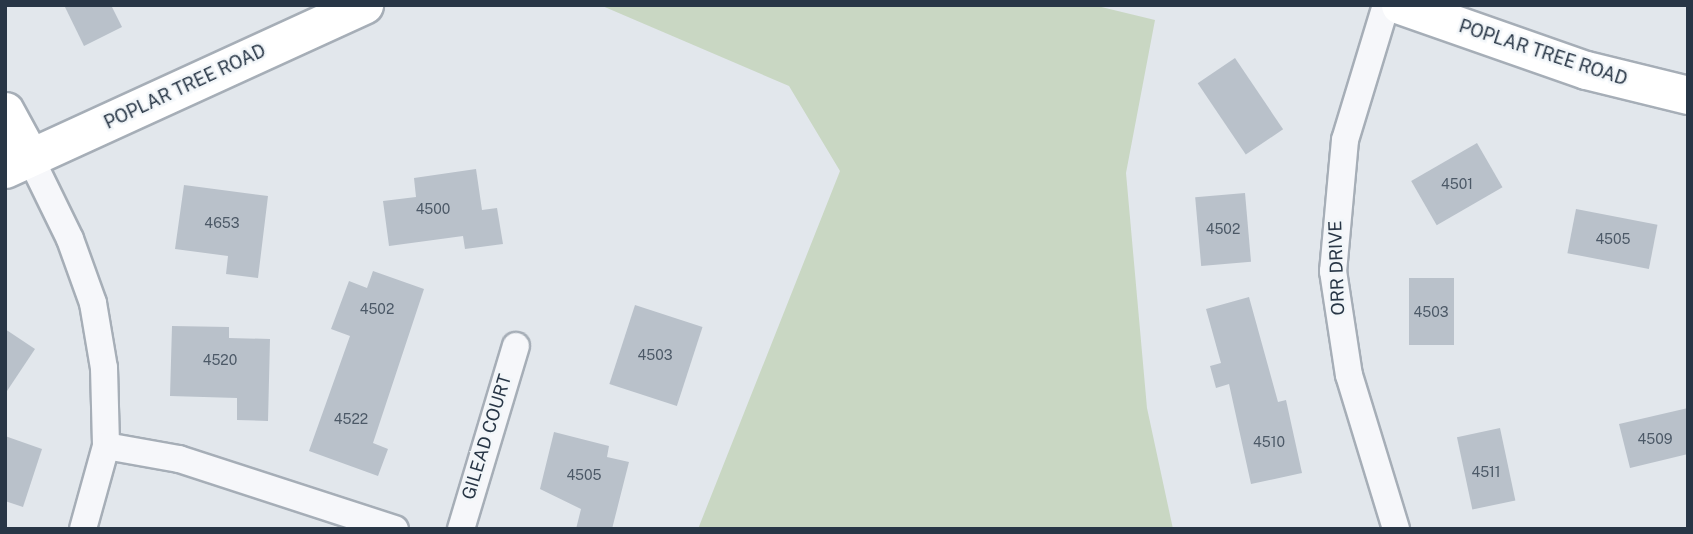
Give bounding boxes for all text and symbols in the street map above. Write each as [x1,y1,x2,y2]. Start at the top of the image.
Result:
street label: POPLAR TREE ROAD [1456,16,1630,90]
street label: POPLAR TREE ROAD [101,40,269,134]
house number: 4501 [1441,176,1473,192]
house number: 4500 [416,201,450,217]
house number: 4653 [204,215,240,231]
street label: ORR DRIVE [1325,220,1349,316]
house number: 4502 [1206,221,1240,237]
house number: 4505 [1595,231,1631,247]
house number: 4502 [360,301,394,317]
house number: 4503 [1414,304,1448,320]
house number: 4503 [638,347,672,363]
house number: 4520 [203,352,237,368]
street label: GILEAD COURT [458,372,516,502]
house number: 4522 [334,411,368,427]
house number: 4509 [1638,431,1672,447]
house number: 4510 [1253,434,1285,450]
house number: 4511 [1471,464,1501,480]
house number: 4505 [566,467,602,483]

